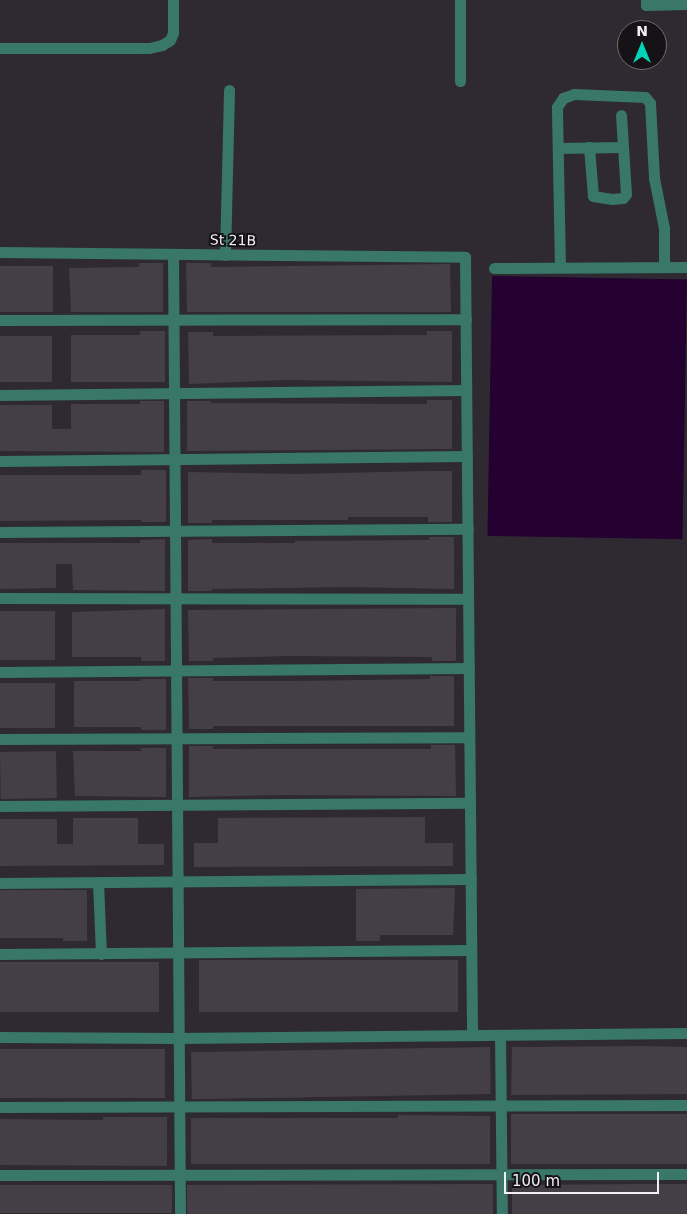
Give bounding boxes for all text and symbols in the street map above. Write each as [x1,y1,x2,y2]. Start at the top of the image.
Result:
north arrow [617,20,667,70]
text: N [636,23,648,39]
street label: St 21B [210,231,256,249]
scale bar [507,1162,662,1194]
text: 100 m [512,1172,560,1190]

